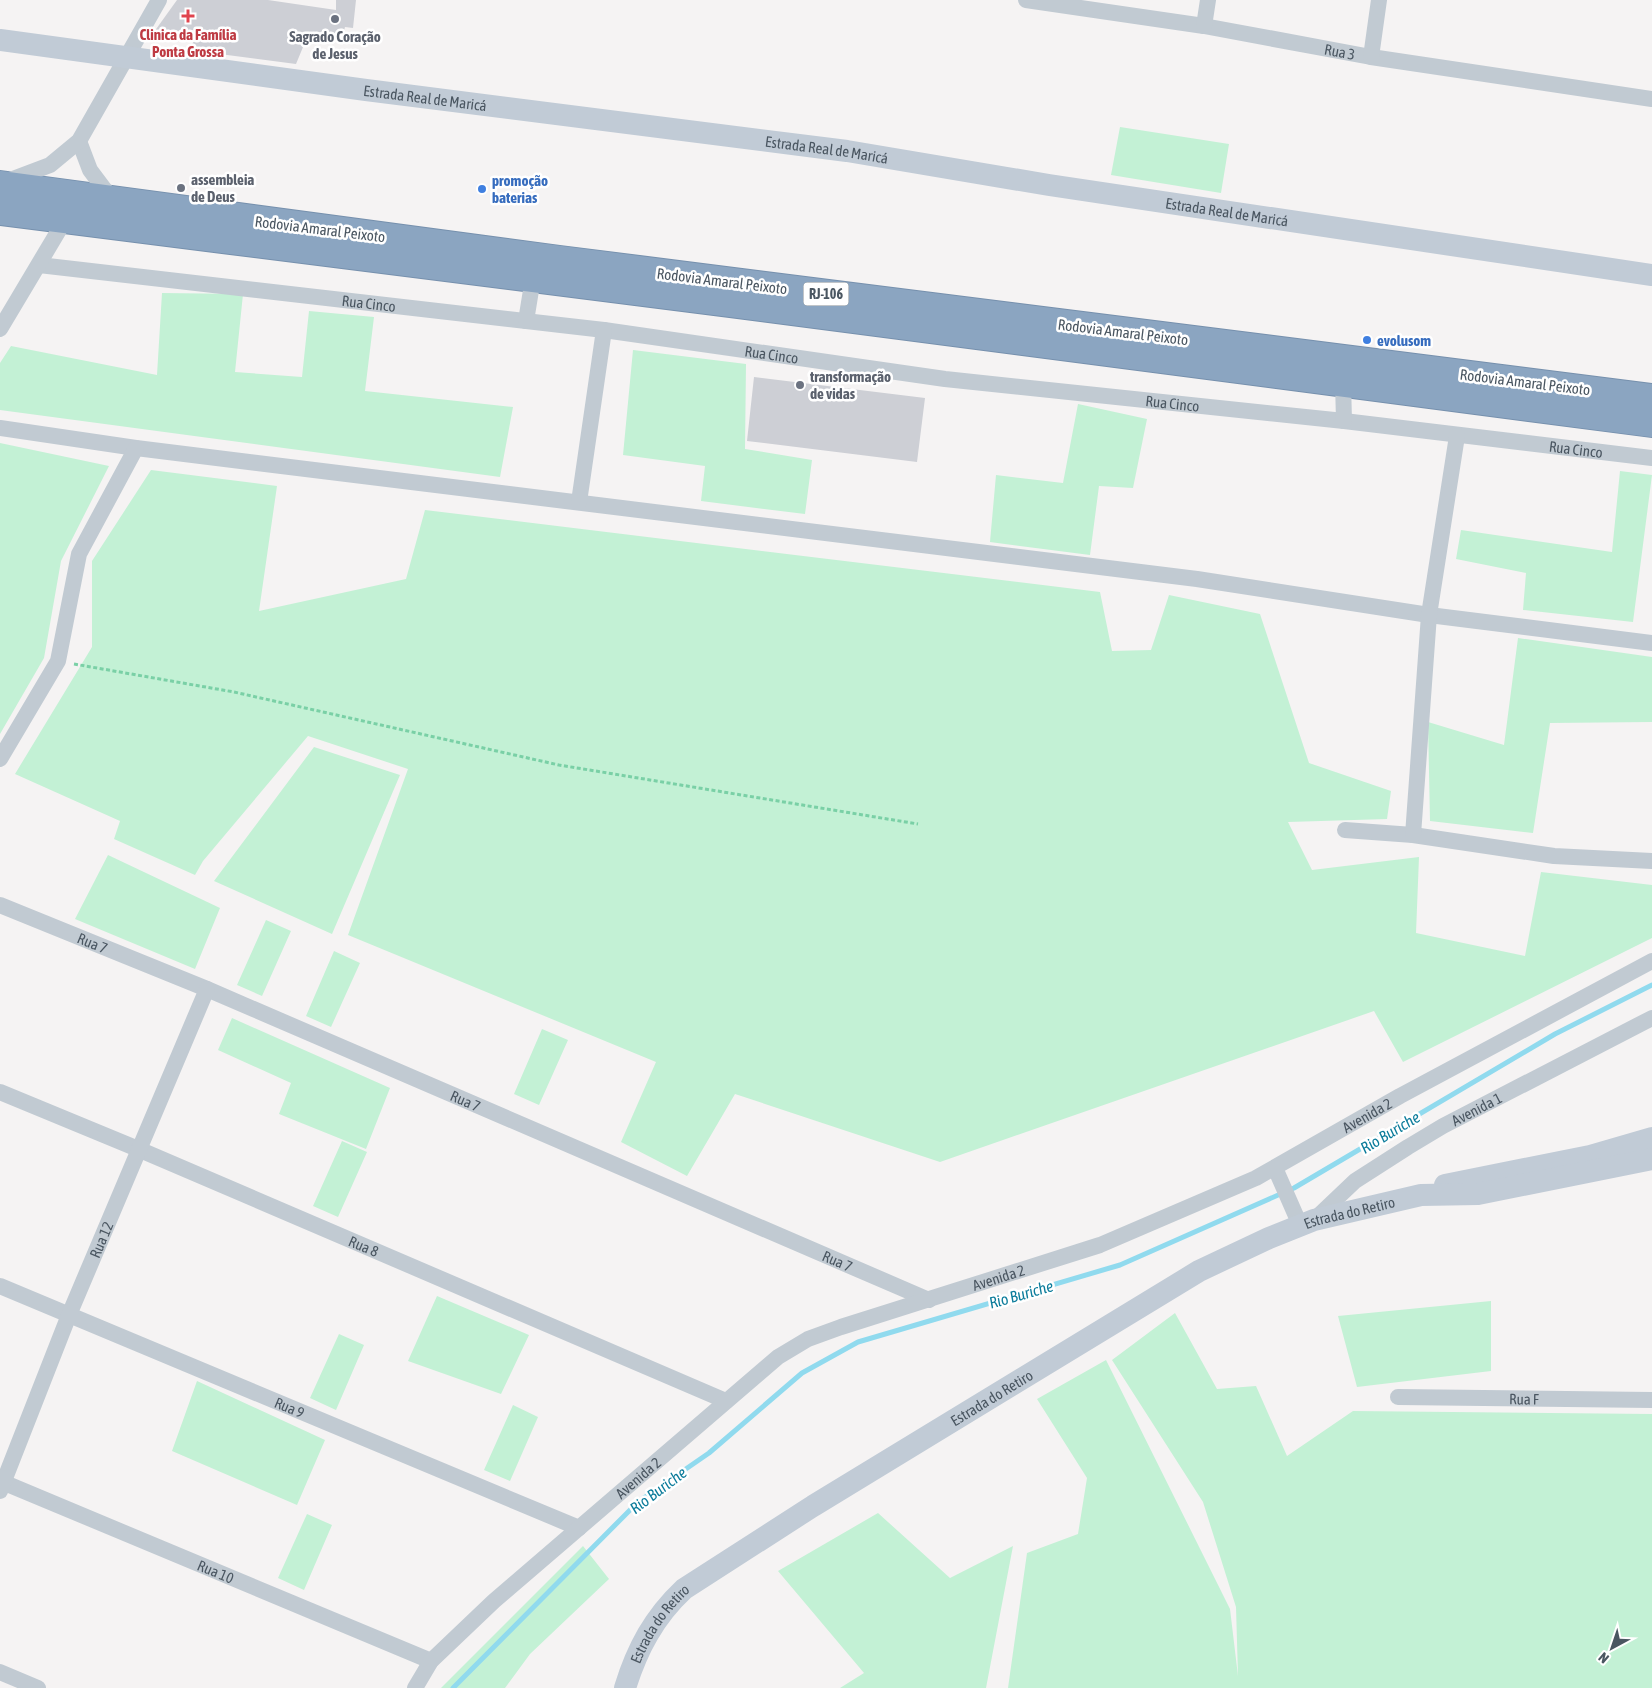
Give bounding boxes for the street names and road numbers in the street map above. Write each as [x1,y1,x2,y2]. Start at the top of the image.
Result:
street label: Rua 3 [1323,40,1357,62]
street label: Estrada Real de Maricá [362,81,488,114]
street label: Estrada Real de Maricá [764,132,890,166]
street label: Estrada Real de Maricá [1164,194,1290,229]
street label: Rodovia Amaral Peixoto [254,213,386,245]
street label: Rodovia Amaral Peixoto [656,265,788,297]
road number: RJ-106 [804,282,848,306]
street label: Rua Cinco [341,291,397,314]
street label: Rodovia Amaral Peixoto [1057,316,1189,348]
street label: Rua Cinco [744,342,799,366]
street label: Rodovia Amaral Peixoto [1459,366,1591,398]
street label: Rua Cinco [1145,392,1200,414]
street label: Rua Cinco [1548,437,1604,461]
street label: Rua 7 [75,929,110,956]
street label: Rua 7 [448,1086,483,1114]
street label: Avenida 1 [1448,1089,1504,1129]
street label: Avenida 2 [1339,1094,1395,1136]
street label: Estrada do Retiro [1301,1193,1397,1232]
street label: Rua 12 [86,1219,116,1260]
street label: Rua 8 [346,1232,381,1260]
street label: Rua 7 [820,1247,855,1275]
street label: Avenida 2 [970,1261,1027,1293]
street label: Estrada do Retiro [947,1366,1036,1429]
street label: Rua F [1509,1390,1539,1407]
street label: Rua 9 [272,1393,307,1421]
street label: Avenida 2 [612,1453,664,1502]
street label: Rua 10 [195,1556,237,1586]
street label: Estrada do Retiro [626,1580,692,1665]

